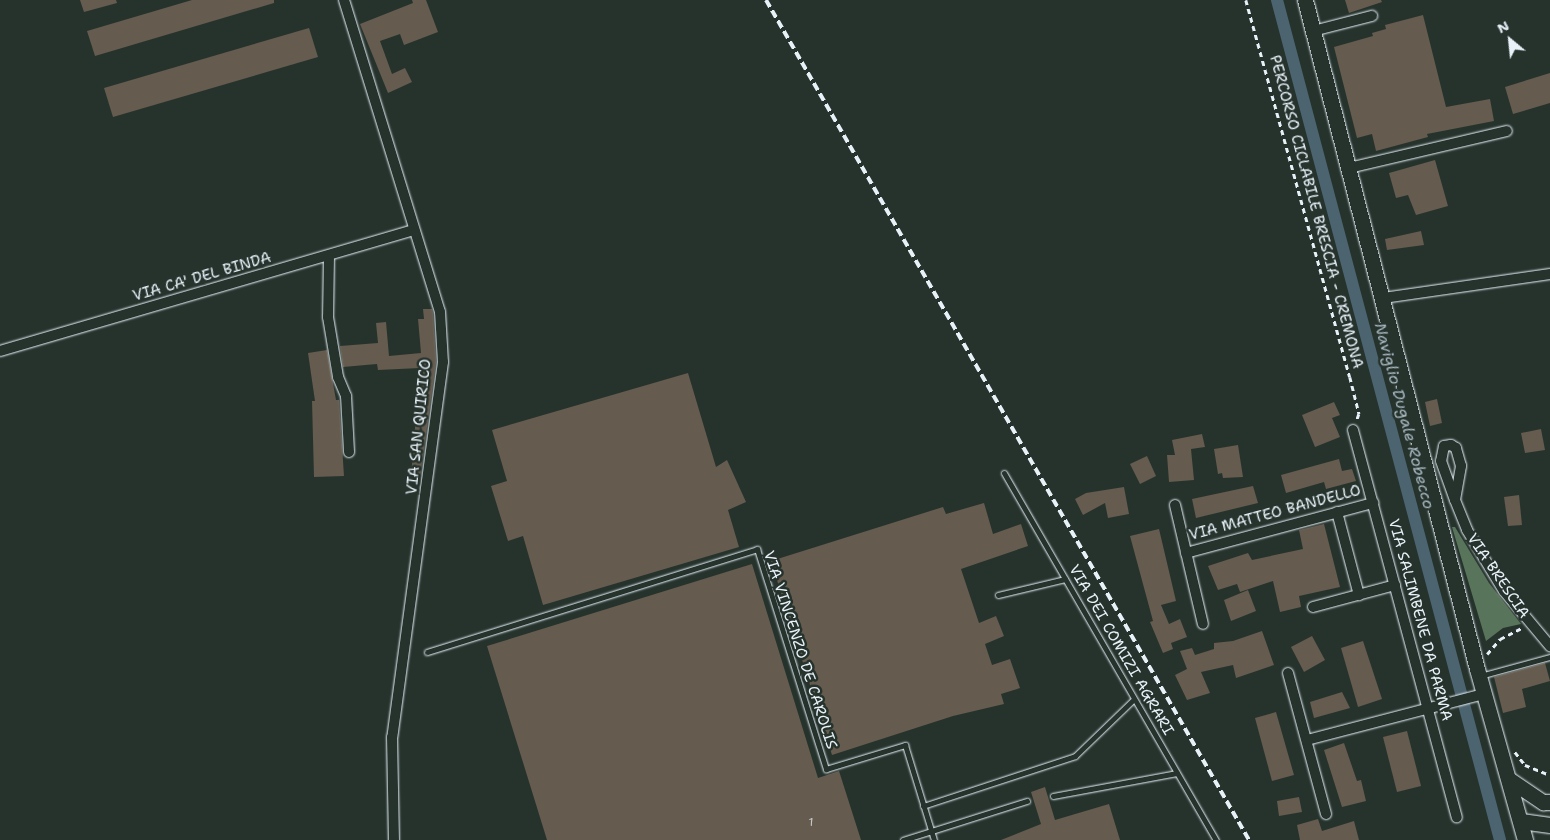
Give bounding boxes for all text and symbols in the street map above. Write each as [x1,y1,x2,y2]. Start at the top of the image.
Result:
north arrow [1485,15,1535,65]
text: N [1494,16,1512,37]
street label: PERCORSO CICLABILE BRESCIA - CREMONA [1265,53,1367,371]
street label: VIA CA' DEL BINDA [131,249,273,305]
water label: Naviglio Dugale Robecco [1370,321,1438,511]
street label: VIA SAN QUIRICO [403,358,435,496]
street label: VIA MATTEO BANDELLO [1187,481,1363,545]
street label: VIA SALIMBENE DA PARMA [1384,517,1456,723]
street label: VIA BRESCIA [1463,530,1533,622]
street label: VIA VINCENZO DE CAROLIS [759,549,841,751]
street label: VIA DEI COMIZI AGRARI [1065,562,1177,738]
house number: 1 [808,816,814,830]

